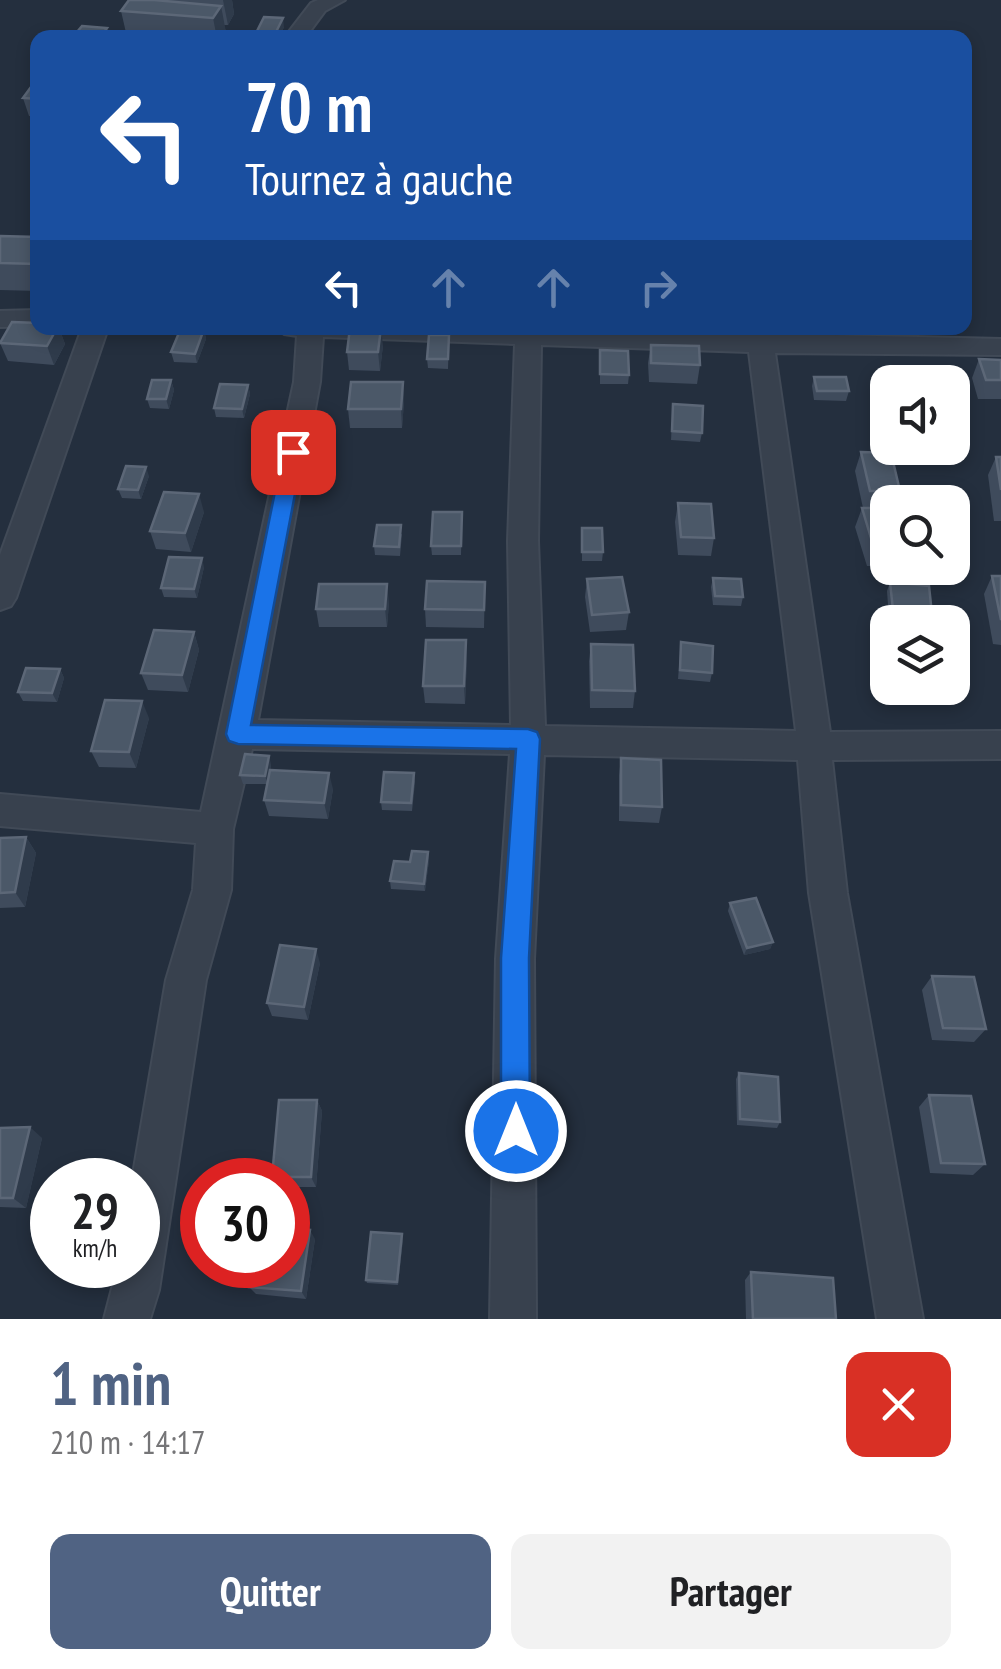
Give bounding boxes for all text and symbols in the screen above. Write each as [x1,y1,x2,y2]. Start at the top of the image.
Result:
text: 70 m [245,61,373,151]
icon: left [80,70,210,200]
text: Tournez à gauche [245,149,513,207]
icon: left [316,260,371,315]
icon: ahead [421,260,476,315]
icon: ahead [526,260,581,315]
icon: right [631,260,686,315]
map controls [870,365,970,705]
button: sound [870,365,970,465]
pin [251,410,336,495]
icon: arrive [266,425,321,480]
button: search [870,485,970,585]
button: layers [870,605,970,705]
position arrow [464,1079,568,1183]
speed limit sign: 30 [180,1158,310,1288]
text: 29 [71,1178,119,1243]
text: km/h [73,1232,117,1264]
text: 1 min [50,1344,171,1422]
button: close [846,1352,951,1457]
text: 210 m · 14:17 [50,1421,205,1463]
button: Quitter [50,1534,491,1649]
button: Partager [511,1534,951,1649]

